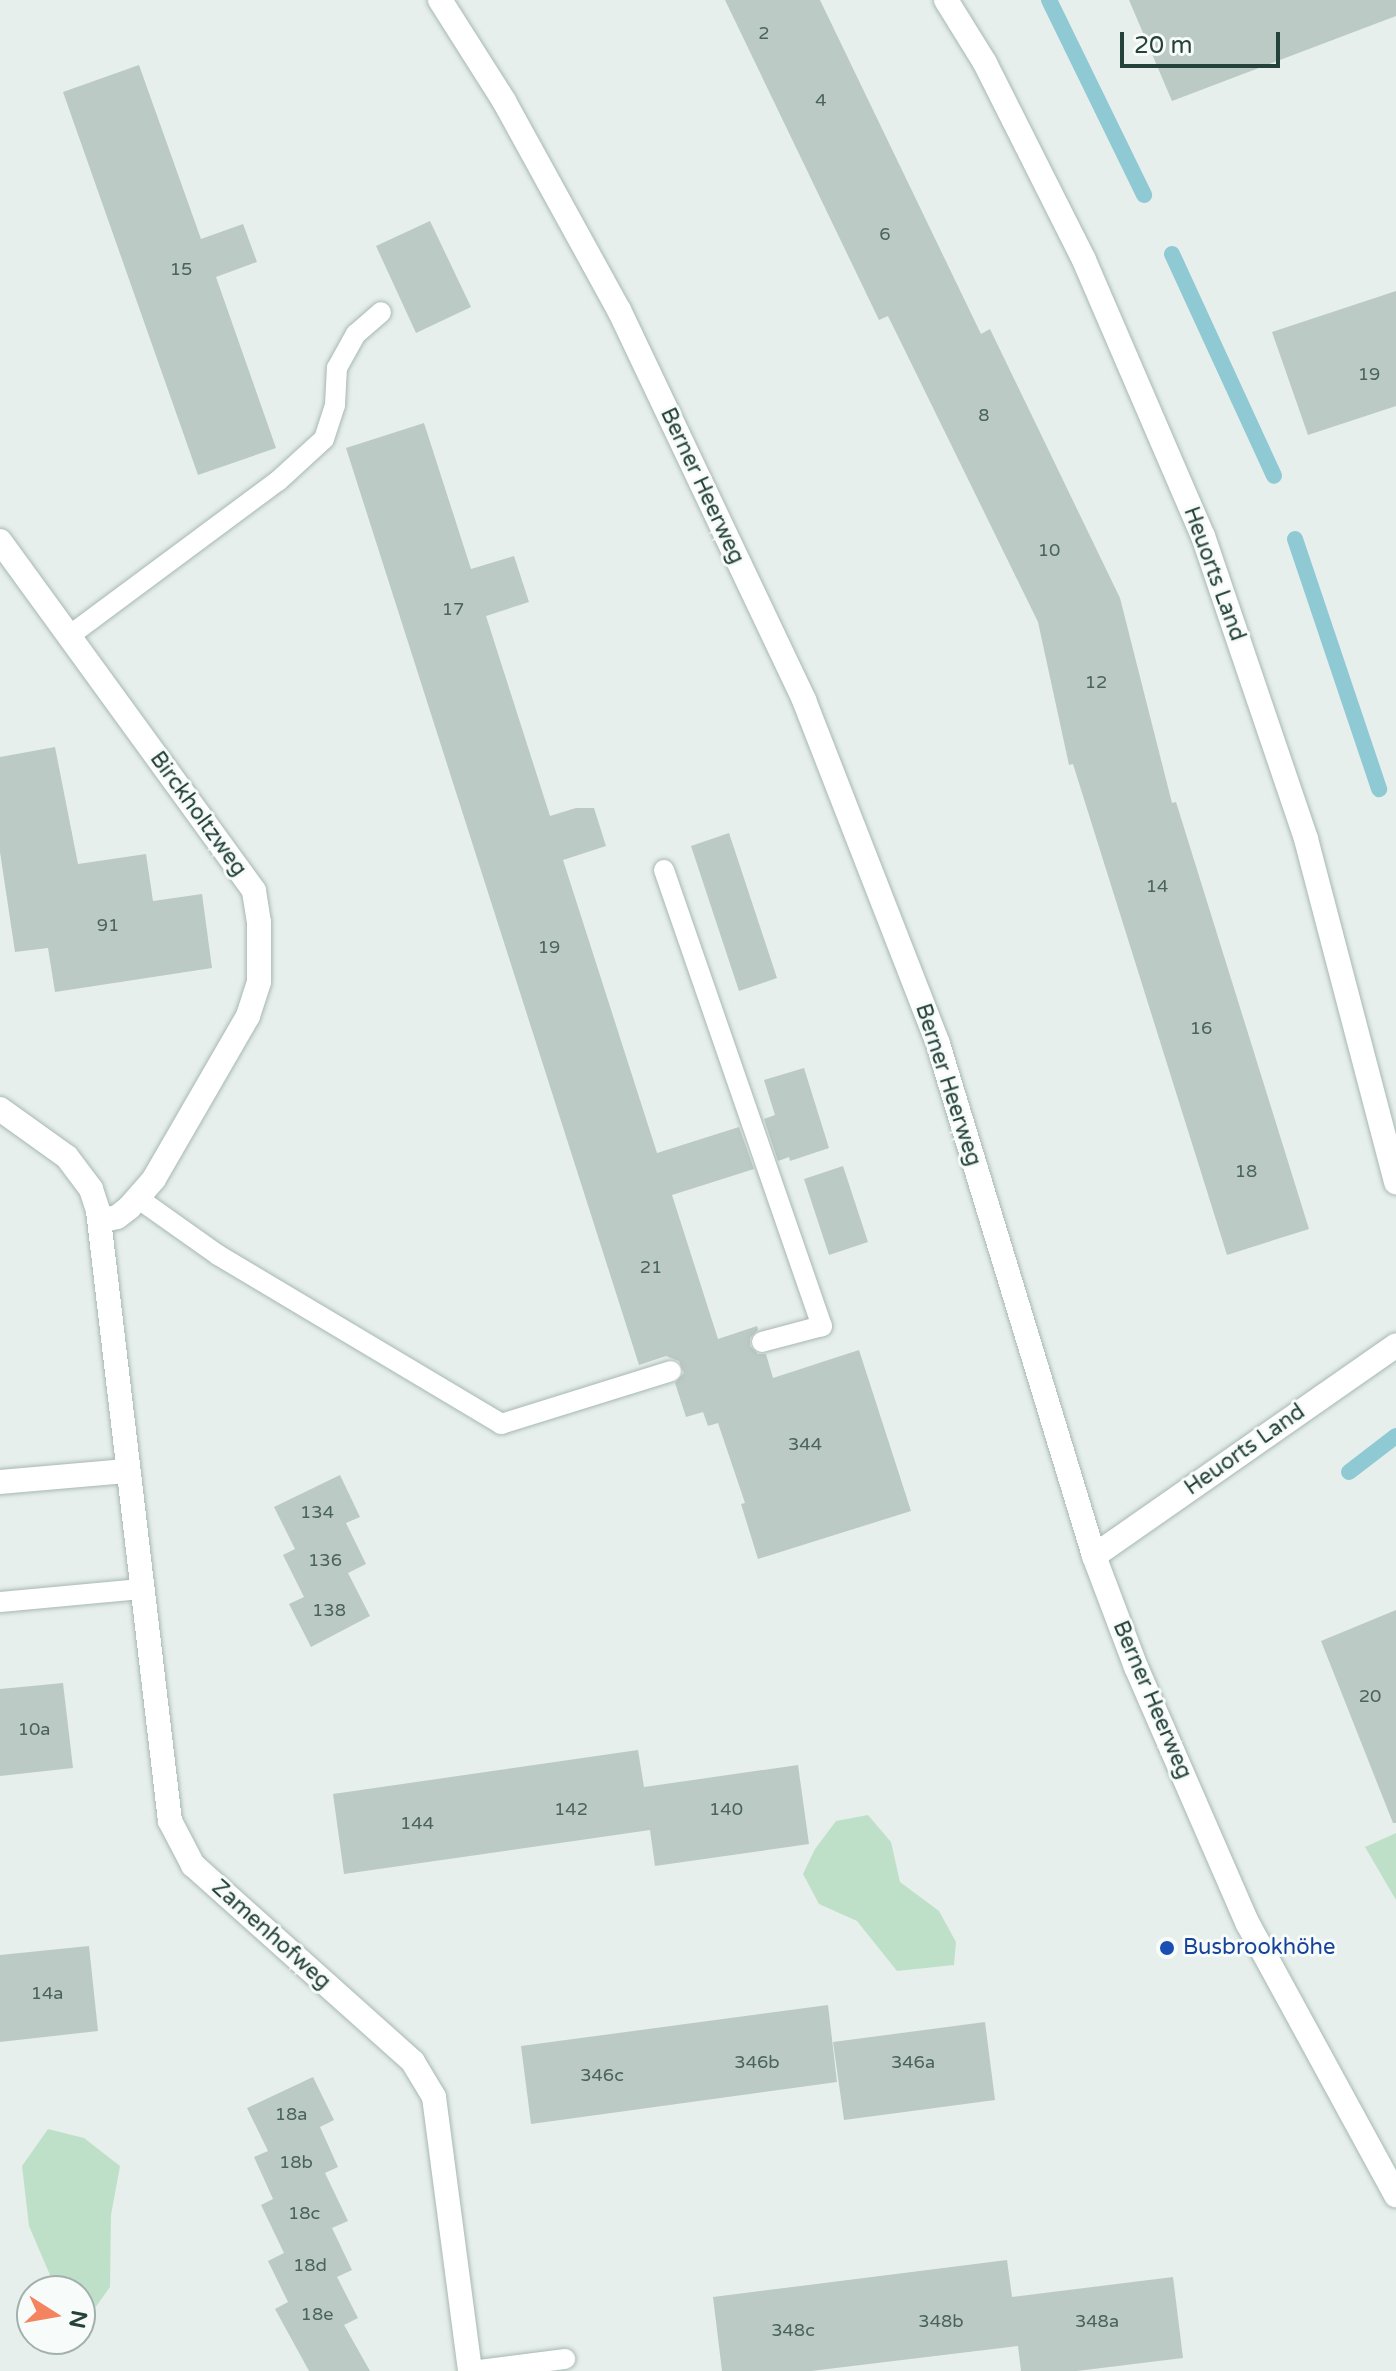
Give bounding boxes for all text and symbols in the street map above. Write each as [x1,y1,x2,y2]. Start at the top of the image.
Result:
scale bar [1124,16,1284,66]
house number: 2 [758,22,770,44]
text: 20 m [1134,31,1192,60]
house number: 4 [815,89,827,111]
house number: 6 [879,223,891,245]
house number: 15 [170,258,192,280]
house number: 19 [1358,363,1380,385]
street label: Berner Heerweg [654,404,750,568]
house number: 8 [978,404,990,426]
street label: Heuorts Land [1177,503,1251,645]
house number: 10 [1038,539,1060,561]
house number: 17 [442,598,464,620]
house number: 12 [1085,671,1107,693]
street label: Birckholtzweg [144,747,252,881]
house number: 14 [1146,875,1168,897]
house number: 91 [97,914,119,936]
house number: 19 [538,936,560,958]
street label: Berner Heerweg [909,1000,987,1170]
house number: 16 [1190,1017,1212,1039]
house number: 18 [1235,1160,1257,1182]
house number: 21 [640,1256,662,1278]
street label: Heuorts Land [1180,1399,1310,1501]
house number: 344 [788,1433,822,1455]
house number: 134 [300,1501,334,1523]
house number: 136 [308,1549,342,1571]
house number: 138 [312,1599,346,1621]
street label: Berner Heerweg [1107,1617,1197,1783]
house number: 20 [1359,1685,1381,1707]
house number: 10a [18,1718,50,1740]
house number: 142 [554,1798,588,1820]
house number: 140 [709,1798,743,1820]
house number: 144 [400,1812,434,1834]
street label: Zamenhofweg [206,1875,336,1995]
place label: Busbrookhöhe [1183,1935,1335,1961]
marker: Busbrookhöhe [1158,1939,1176,1957]
house number: 14a [31,1982,63,2004]
house number: 346b [734,2051,780,2073]
house number: 346a [891,2051,935,2073]
house number: 346c [580,2064,624,2086]
house number: 18a [275,2103,307,2125]
house number: 18b [279,2151,313,2173]
house number: 18c [288,2202,320,2224]
house number: 18d [293,2254,327,2276]
north arrow [16,2275,96,2355]
house number: 18e [301,2303,333,2325]
text: N [63,2308,92,2330]
house number: 348b [918,2310,964,2332]
house number: 348a [1075,2310,1119,2332]
house number: 348c [771,2319,815,2341]

